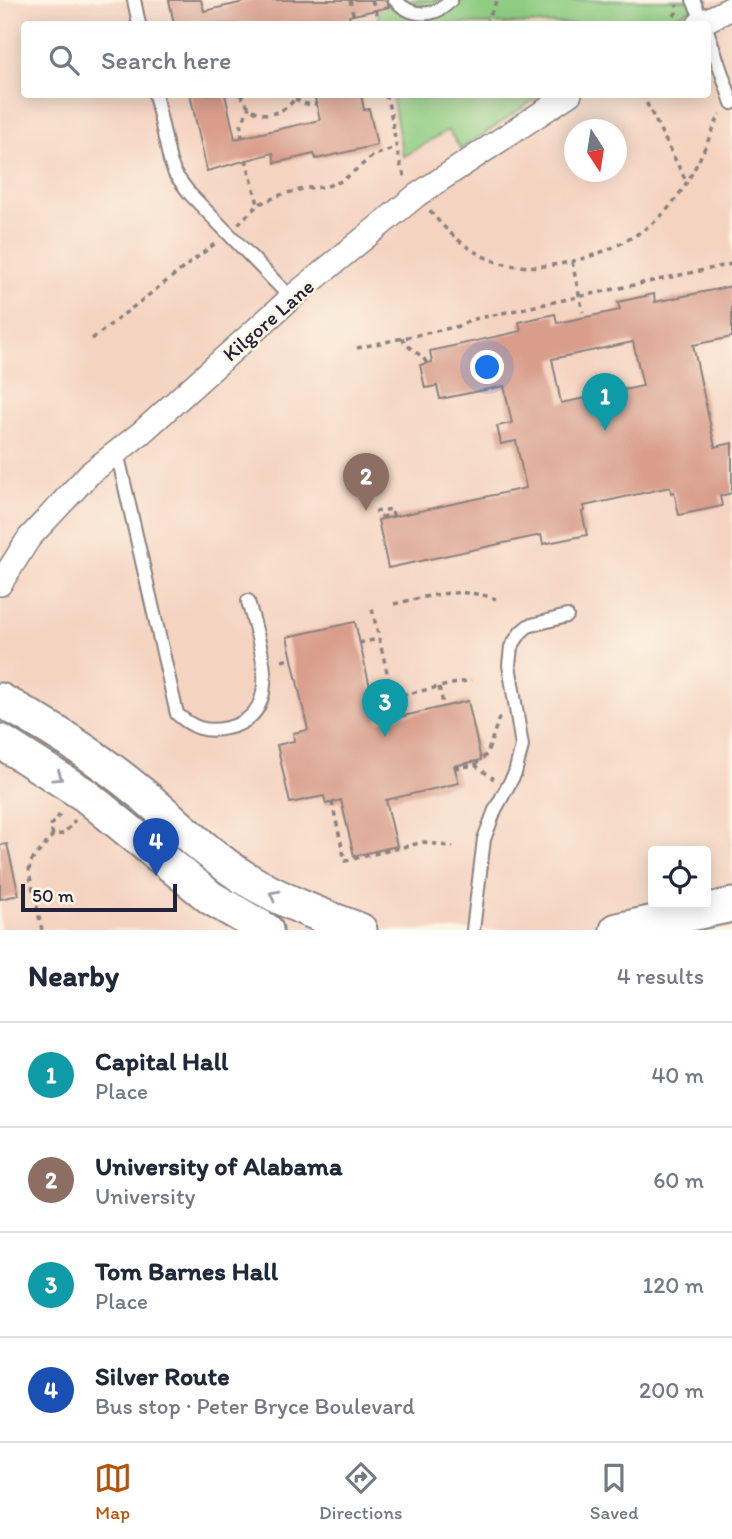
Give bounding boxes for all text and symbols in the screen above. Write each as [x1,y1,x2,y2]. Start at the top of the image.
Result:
search box [21,21,711,98]
icon: search [45,41,83,79]
text: Search here [101,44,231,76]
north arrow [564,119,627,182]
street label: Kilgore Lane [217,274,319,366]
your location [470,350,504,384]
pin: 1 [582,373,628,431]
pin: 2 [343,453,389,511]
pin: 3 [362,679,408,737]
one-way arrow [50,769,63,781]
pin: 4 [133,818,179,876]
map controls [648,846,711,909]
button: locate [648,846,711,909]
scale bar [21,881,177,913]
text: 50 m [32,884,74,907]
one-way arrow [269,889,281,903]
text: Nearby [28,957,119,994]
text: 4 results [617,962,704,990]
text: Capital Hall [95,1045,228,1077]
text: 1 [46,1061,56,1089]
text: 40 m [651,1061,704,1089]
text: Place [95,1077,148,1105]
text: University of Alabama [95,1150,343,1182]
text: 2 [45,1166,57,1194]
text: 60 m [653,1166,704,1194]
text: University [95,1182,195,1210]
text: Tom Barnes Hall [95,1255,278,1287]
text: 3 [45,1271,57,1299]
text: 120 m [643,1271,704,1299]
text: Place [95,1287,148,1315]
text: Silver Route [95,1360,230,1392]
text: 4 [44,1376,58,1404]
text: 200 m [639,1376,704,1404]
text: Bus stop · Peter Bryce Boulevard [95,1392,415,1420]
tab: Map [94,1459,132,1524]
tab: Directions [319,1459,403,1524]
tab: Saved [590,1459,638,1524]

